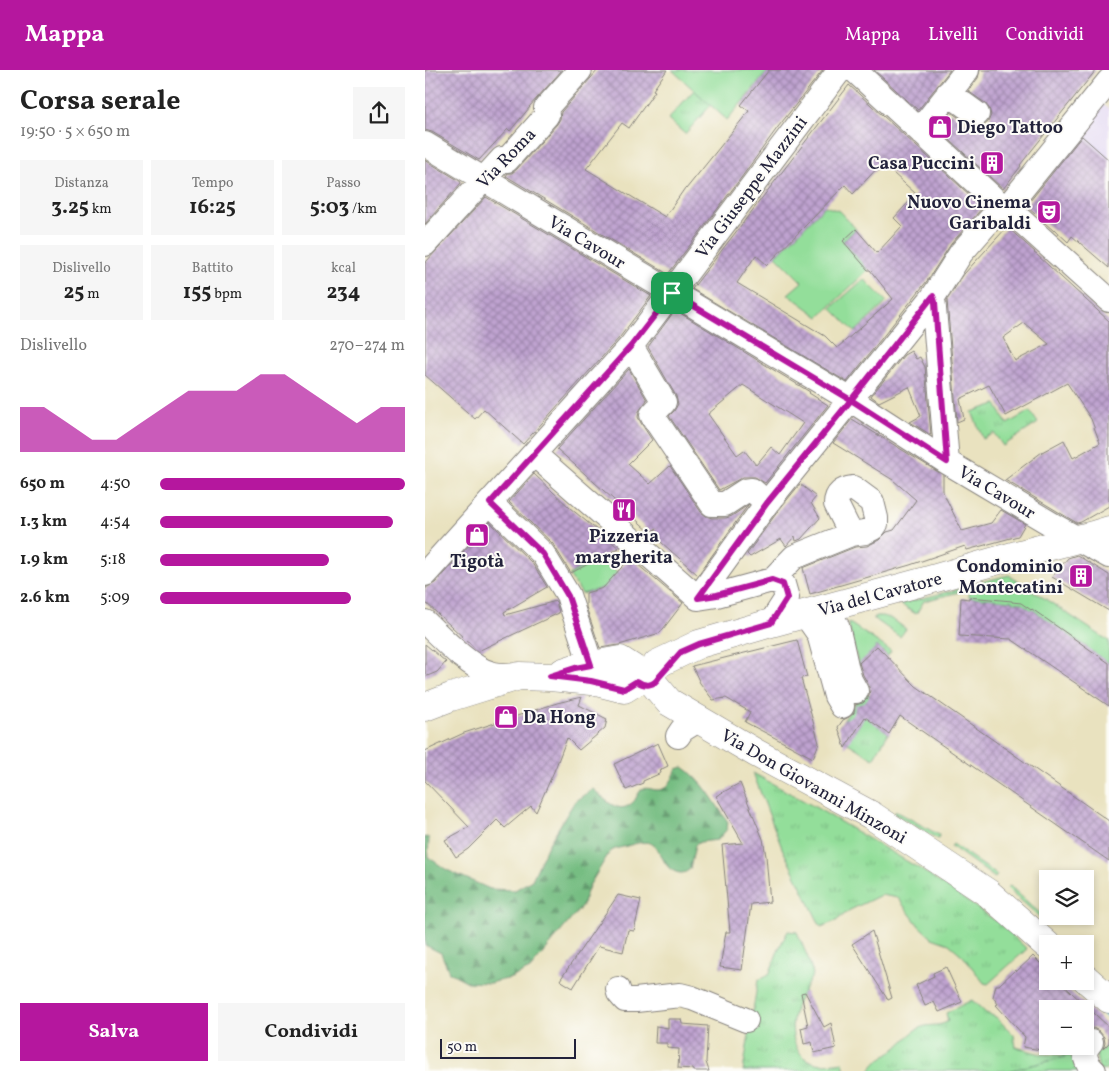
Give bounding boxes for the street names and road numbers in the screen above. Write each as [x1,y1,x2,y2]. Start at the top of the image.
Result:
street label: Via Giuseppe Mazzini [690,111,814,264]
street label: Via Roma [472,123,542,195]
street label: Via Cavour [543,210,630,276]
street label: Via Cavour [953,460,1040,526]
street label: Via del Cavatore [816,567,945,624]
street label: Via Don Giovanni Minzoni [716,724,911,851]

